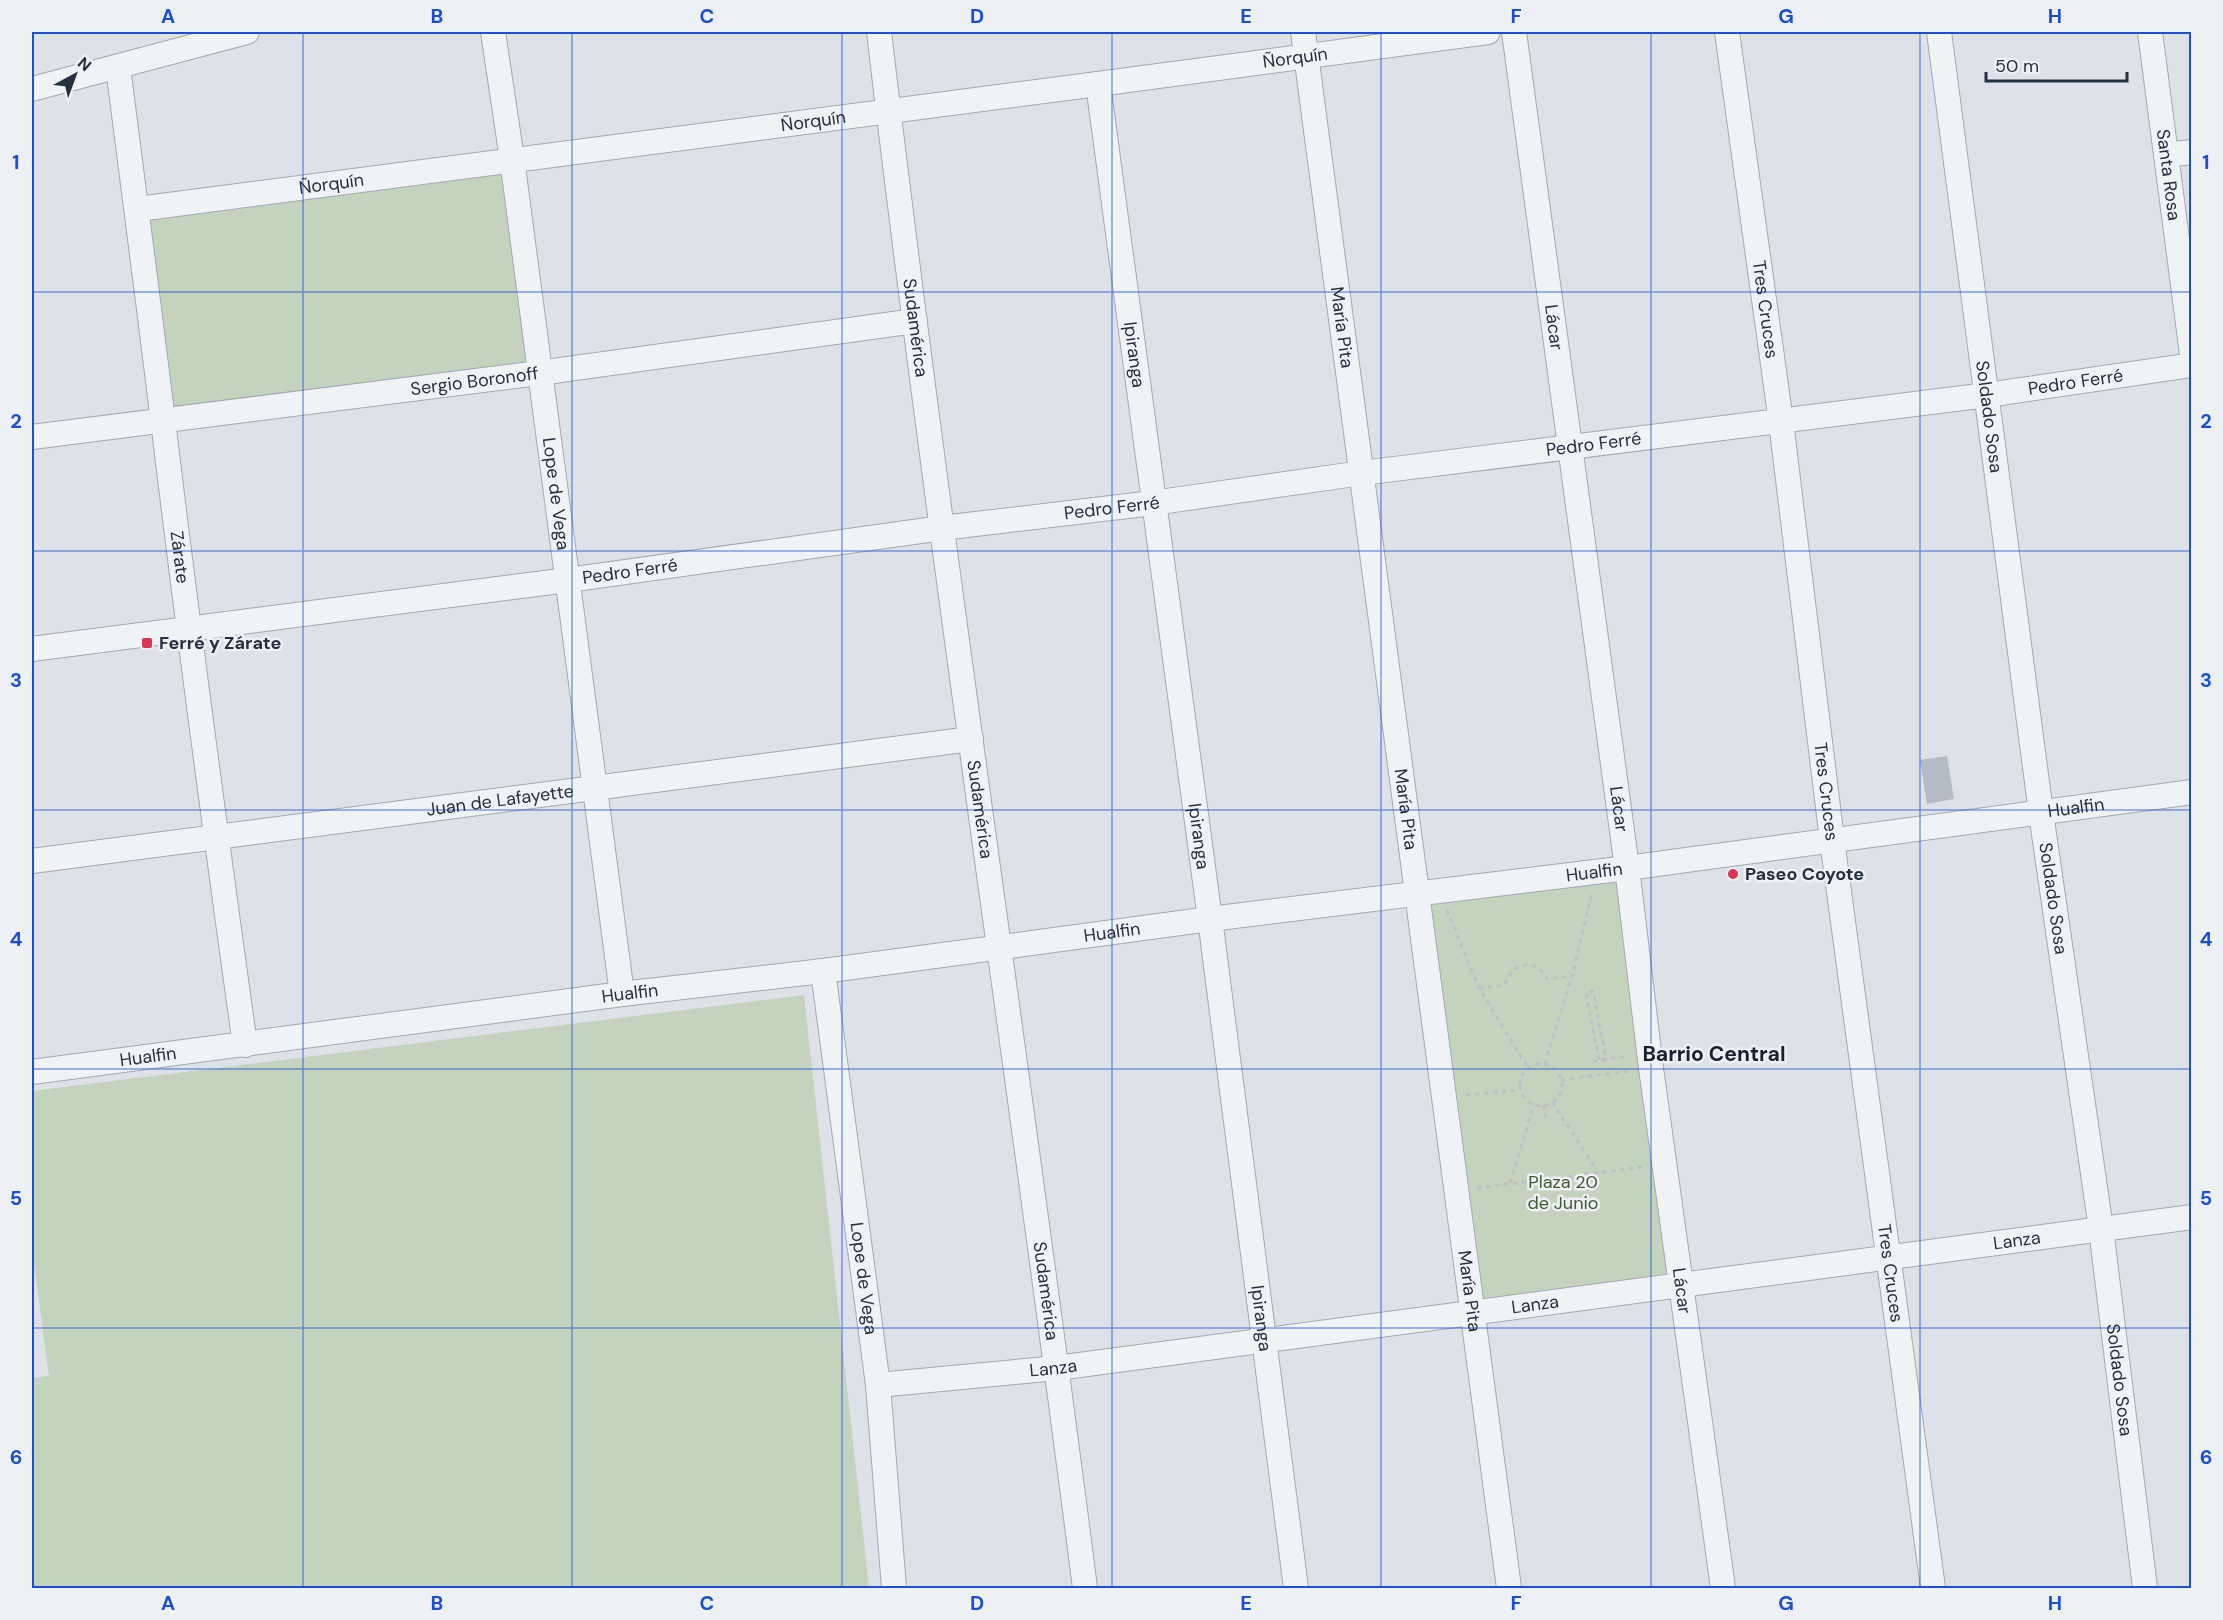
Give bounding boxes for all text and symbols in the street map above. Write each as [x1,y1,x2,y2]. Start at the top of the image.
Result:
text: A [161,3,175,29]
text: B [431,3,443,29]
text: C [700,3,714,29]
text: D [970,3,984,29]
text: E [1240,3,1252,29]
text: F [1510,3,1522,29]
text: G [1778,3,1794,29]
text: H [2048,3,2062,29]
street label: Ñorquín [1261,41,1329,74]
north arrow [45,45,105,105]
scale bar [1986,45,2127,83]
text: N [73,52,96,76]
text: 50 m [1995,54,2039,78]
street label: Ñorquín [779,105,847,137]
street label: Santa Rosa [2151,128,2186,222]
text: 1 [12,149,20,175]
text: 1 [2202,149,2210,175]
street label: Ñorquín [297,168,365,200]
street label: Tres Cruces [1747,259,1784,360]
street label: Sudamérica [897,277,934,379]
street label: María Pita [1325,285,1359,370]
street label: Lácar [1539,303,1569,352]
street label: Ipiranga [1118,320,1151,389]
street label: Soldado Sosa [1970,359,2008,474]
street label: Sergio Boronoff [409,361,540,401]
street label: Pedro Ferré [2026,363,2125,401]
text: 2 [10,408,22,434]
text: 2 [2200,408,2212,434]
street label: Pedro Ferré [1544,426,1643,462]
street label: Lope de Vega [537,436,575,551]
street label: Pedro Ferré [1063,490,1161,525]
street label: Zárate [165,529,195,585]
street label: Pedro Ferré [581,553,679,590]
place label: Ferré y Zárate [159,631,281,655]
marker: Ferré y Zárate [140,636,154,650]
text: 3 [10,667,22,693]
text: 3 [2200,667,2212,693]
street label: Tres Cruces [1808,741,1844,842]
street label: Sudamérica [961,759,999,860]
street label: María Pita [1389,767,1423,851]
street label: Juan de Lafayette [425,779,575,822]
street label: Lácar [1604,785,1634,834]
street label: Hualfin [2046,792,2106,823]
street label: Ipiranga [1183,802,1215,871]
street label: Soldado Sosa [2033,841,2073,956]
street label: Hualfin [1565,857,1624,887]
place label: Paseo Coyote [1745,862,1864,886]
marker: Paseo Coyote [1726,867,1740,881]
street label: Hualfin [1082,916,1142,948]
text: 4 [10,926,23,952]
text: 4 [2200,926,2213,952]
street label: Hualfin [600,978,659,1009]
district label: Barrio Central [1642,1040,1786,1068]
street label: Hualfin [118,1041,178,1072]
park label: Plaza 20 de Junio [1528,1170,1598,1215]
text: 5 [10,1185,22,1211]
text: 5 [2200,1185,2212,1211]
street label: Lope de Vega [844,1221,883,1336]
street label: Tres Cruces [1872,1223,1909,1324]
street label: Lanza [1992,1225,2042,1255]
street label: Sudamérica [1027,1240,1065,1342]
street label: María Pita [1452,1249,1487,1333]
street label: Lácar [1667,1266,1697,1316]
street label: Ipiranga [1245,1284,1277,1353]
street label: Lanza [1510,1289,1560,1319]
street label: Soldado Sosa [2101,1322,2138,1437]
street label: Lanza [1028,1353,1078,1383]
text: 6 [10,1444,22,1470]
text: 6 [2200,1444,2212,1470]
text: A [161,1590,175,1616]
text: B [431,1590,443,1616]
text: C [700,1590,714,1616]
text: D [970,1590,984,1616]
text: E [1240,1590,1252,1616]
text: F [1510,1590,1522,1616]
text: G [1778,1590,1794,1616]
text: H [2048,1590,2062,1616]

